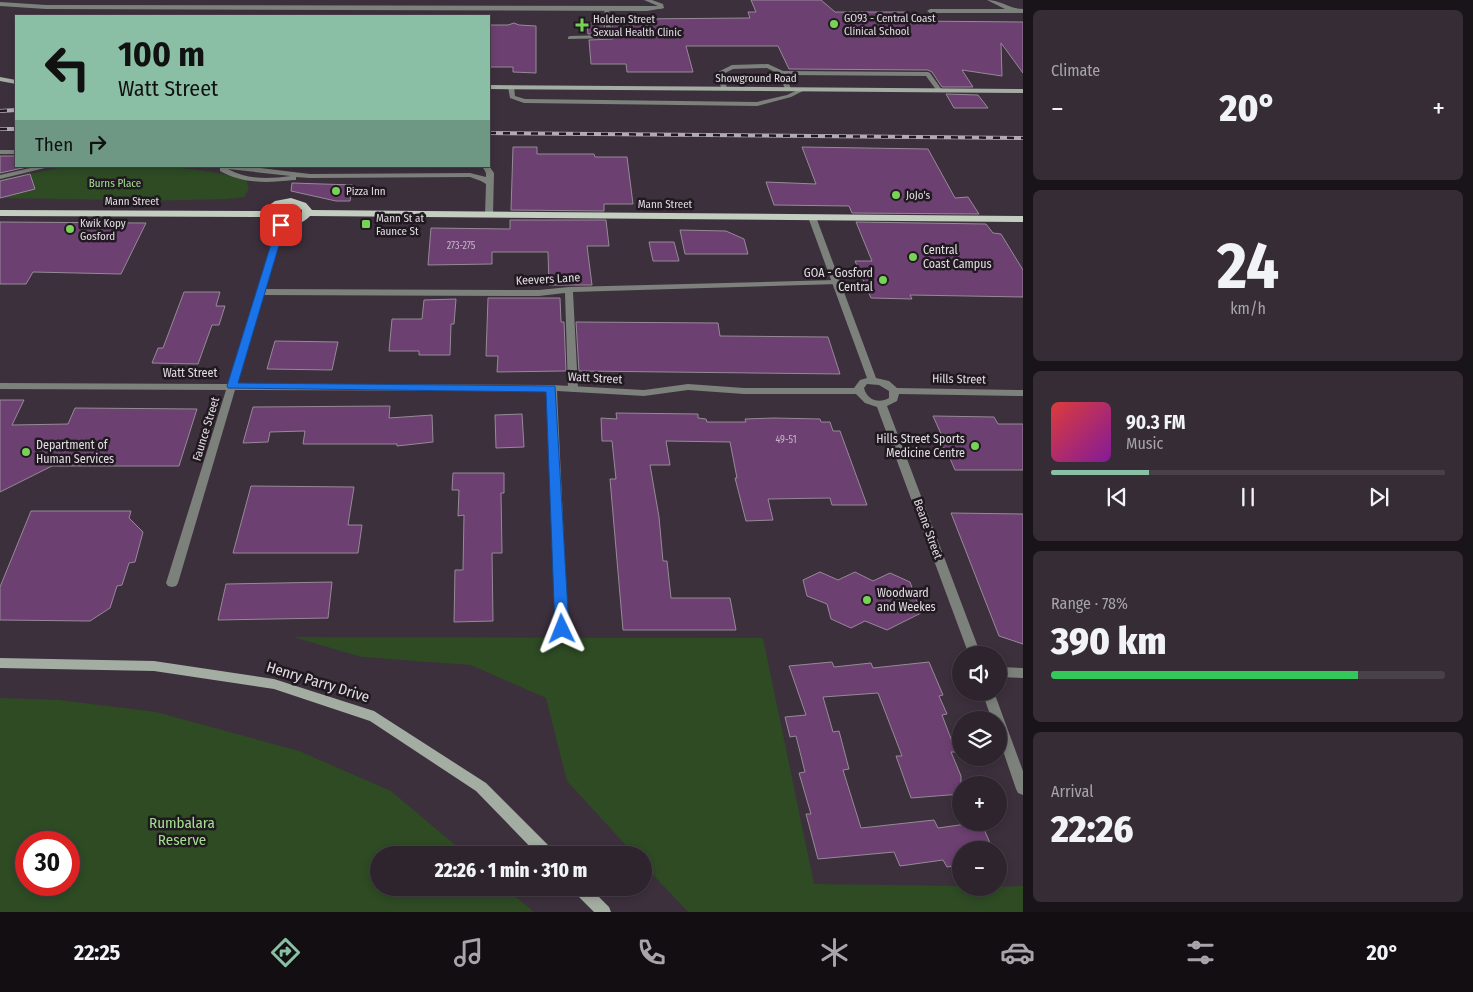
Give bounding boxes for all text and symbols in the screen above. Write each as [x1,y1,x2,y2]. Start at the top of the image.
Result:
place label: GO93 - Central Coast Clinical School [844,12,936,38]
place label: Holden Street Sexual Health Clinic [593,13,682,39]
marker: Holden Street Sexual Health Clinic [575,18,589,32]
marker: GO93 - Central Coast Clinical School [828,18,840,30]
text: 100 m [118,33,205,75]
icon: left [35,35,100,100]
text: Climate [1051,61,1100,80]
street label: Showground Road [715,72,797,85]
text: Watt Street [118,75,218,102]
text: 20° [1220,85,1276,131]
text: − [1051,92,1064,125]
text: + [1432,92,1445,125]
icon: right [83,130,111,158]
text: Then [35,133,73,156]
park label: Burns Place [89,177,141,190]
marker: Pizza Inn [330,185,342,197]
place label: Pizza Inn [346,185,386,198]
marker: JoJo's [890,189,902,201]
place label: JoJo's [906,189,931,202]
street label: Mann Street [105,195,160,208]
street label: Mann Street [638,198,693,211]
pin [260,204,302,246]
icon: arrive [267,211,295,239]
place label: Mann St at Faunce St [376,212,424,238]
place label: Kwik Kopy Gosford [80,217,126,243]
marker: Mann St at Faunce St [360,218,372,230]
marker: Kwik Kopy Gosford [64,223,76,235]
text: 24 [1217,227,1279,305]
house number: 273-275 [447,240,476,252]
place label: Central Coast Campus [923,243,992,271]
marker: Central Coast Campus [907,251,919,263]
place label: GOA - Gosford Central [804,266,873,294]
street label: Keevers Lane [515,270,581,288]
marker: GOA - Gosford Central [877,274,889,286]
text: km/h [1230,299,1266,318]
street label: Watt Street [163,366,217,380]
street label: Watt Street [567,370,623,386]
street label: Hills Street [932,372,986,386]
street label: Faunce Street [190,395,222,463]
text: 90.3 FM [1126,411,1185,434]
place label: Hills Street Sports Medicine Centre [876,432,965,460]
house number: 49-51 [775,434,797,446]
text: Music [1126,434,1163,453]
place label: Department of Human Services [36,438,114,466]
marker: Hills Street Sports Medicine Centre [969,440,981,452]
marker: Department of Human Services [20,446,32,458]
icon: previous [1103,483,1131,511]
icon: pause [1234,483,1262,511]
icon: next [1365,483,1393,511]
street label: Beane Street [911,497,945,561]
place label: Woodward and Weekes [877,586,936,614]
marker: Woodward and Weekes [861,594,873,606]
text: Range · 78% [1051,594,1128,613]
position arrow [535,602,587,654]
text: 390 km [1051,618,1166,664]
map controls [952,646,1007,896]
button: sound [952,646,1007,701]
street label: Henry Parry Drive [264,658,372,706]
button: layers [952,711,1007,766]
button: + [952,776,1007,831]
text: Arrival [1051,782,1093,801]
text: 22:26 [1051,806,1134,852]
park label: Rumbalara Reserve [149,814,215,849]
speed limit sign: 30 [15,831,80,896]
button: − [952,841,1007,896]
text: 22:26 · 1 min · 310 m [435,859,587,882]
icon: directions [268,935,303,970]
icon: music [451,935,486,970]
icon: phone [634,935,669,970]
icon: climate [817,935,852,970]
icon: car [1000,935,1035,970]
icon: filters [1183,935,1218,970]
text: 22:25 [74,939,120,966]
text: 20° [1366,939,1399,966]

